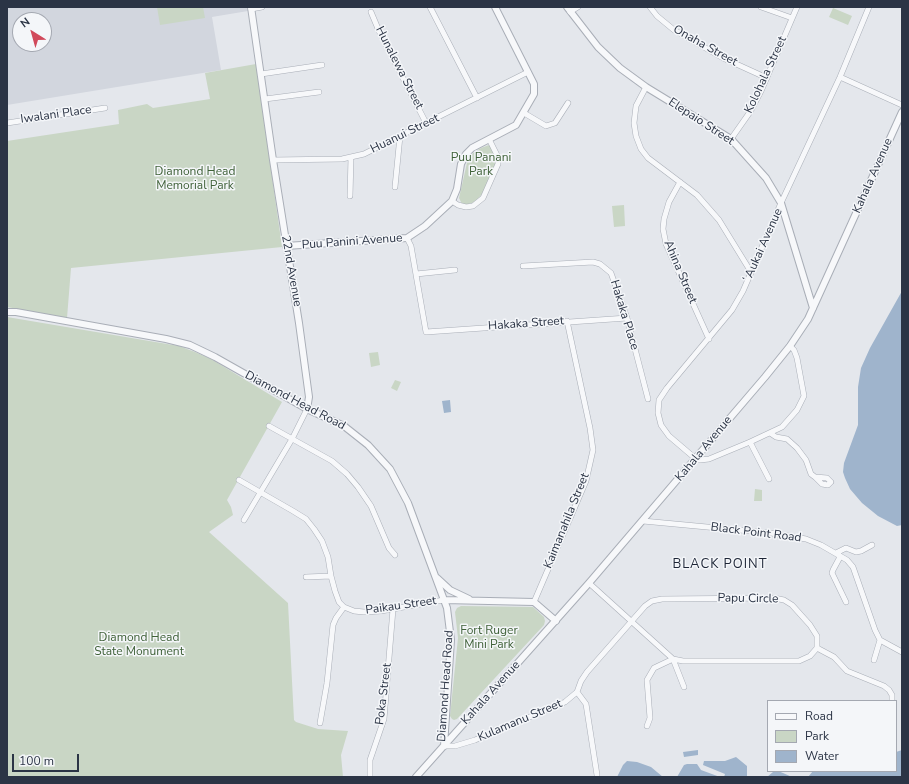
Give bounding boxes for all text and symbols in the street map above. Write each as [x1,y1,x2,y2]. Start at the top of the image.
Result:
north arrow [12,12,52,52]
text: N [17,14,33,31]
street label: Onaha Street [670,22,740,70]
street label: Hunalewa Street [372,24,426,112]
street label: Kolohala Street [742,34,790,116]
street label: Elepaio Street [665,95,737,149]
street label: Iwalani Place [20,103,92,127]
street label: Huanui Street [368,111,442,157]
street label: Kahala Avenue [850,136,896,216]
park label: Puu Panani Park [451,151,511,179]
park label: Diamond Head Memorial Park [155,165,235,193]
street label: ʻAukai Avenue [740,206,786,286]
street label: Puu Panini Avenue [301,231,403,253]
street label: 22nd Avenue [278,234,304,308]
street label: Ahina Street [660,238,700,306]
street label: Hakaka Place [607,278,641,352]
street label: Hakaka Street [488,314,564,334]
street label: Diamond Head Road [242,368,348,434]
street label: Kahala Avenue [672,413,736,485]
street label: Kaimanahila Street [541,471,593,571]
street label: Black Point Road [710,520,802,546]
district label: BLACK POINT [673,557,767,573]
street label: Papu Circle [717,591,779,607]
street label: Paikau Street [365,594,437,618]
park label: Fort Ruger Mini Park [460,624,518,652]
street label: Diamond Head Road [435,630,457,742]
park label: Diamond Head State Monument [94,631,184,659]
street label: Kahala Avenue [459,658,523,728]
street label: Poka Street [373,662,395,726]
street label: Kulamanu Street [476,697,564,745]
legend [767,700,897,772]
text: Road [805,708,833,724]
text: Park [805,728,829,744]
scale bar [14,746,81,772]
text: Water [805,748,839,764]
text: 100 m [19,753,54,769]

